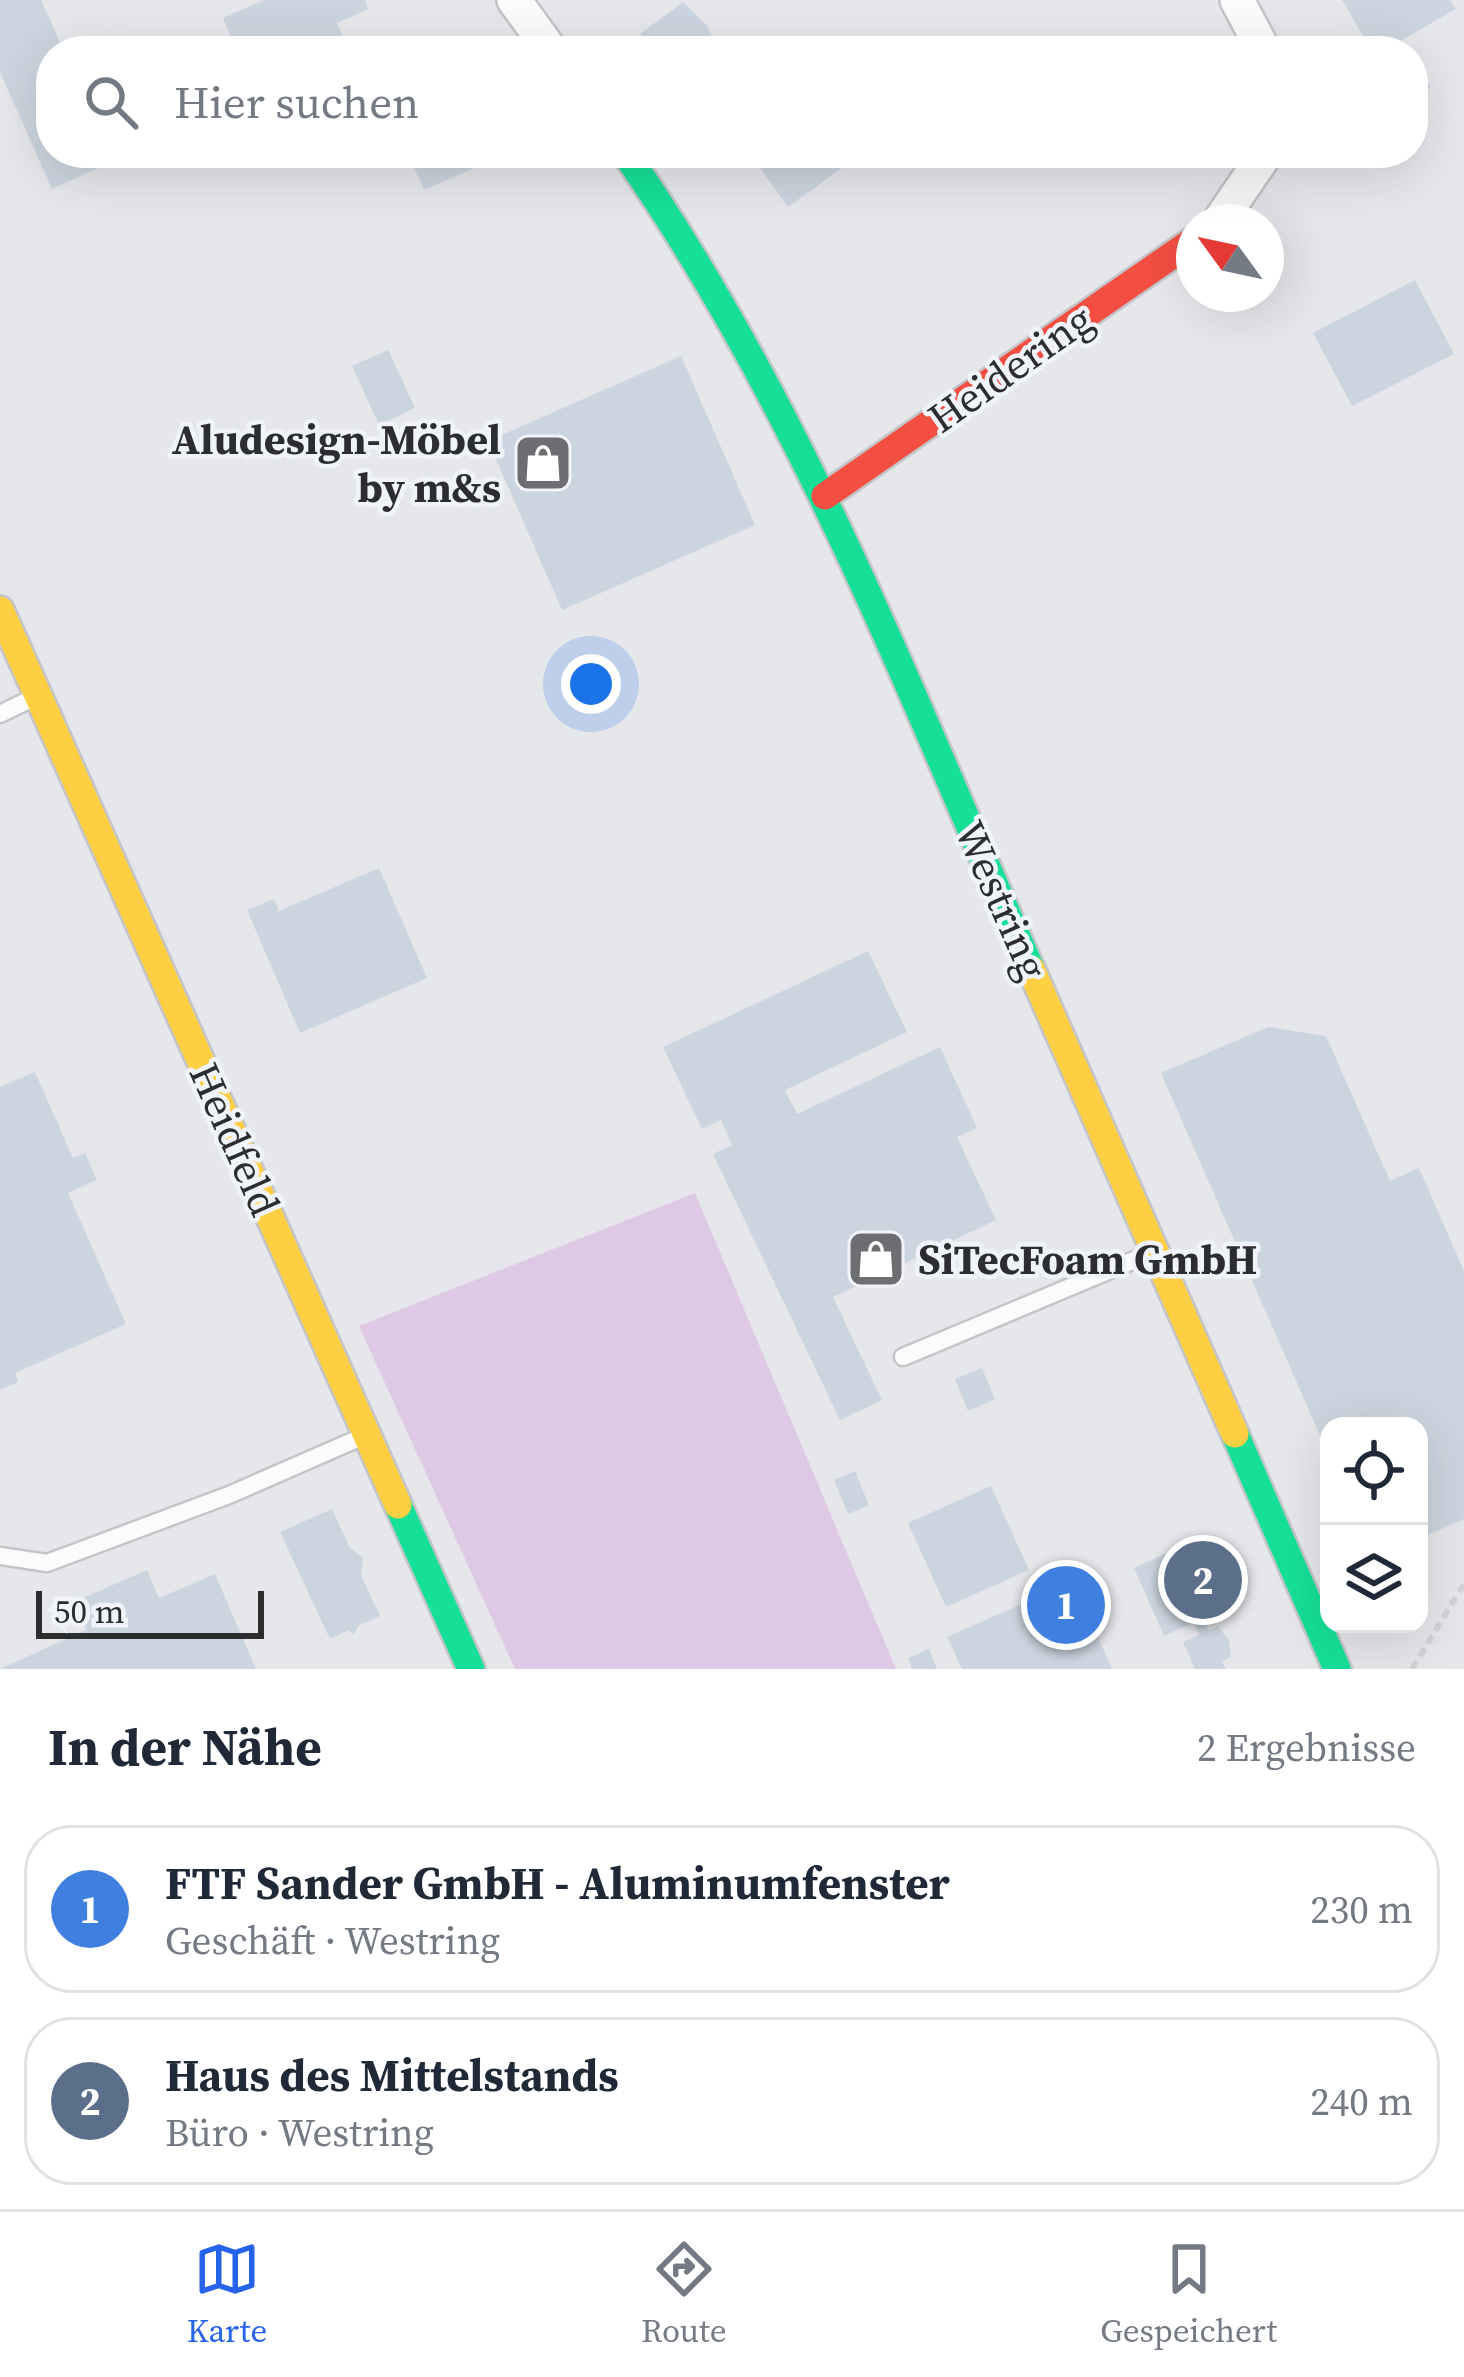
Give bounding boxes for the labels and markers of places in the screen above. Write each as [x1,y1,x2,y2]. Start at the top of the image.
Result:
place label: Aludesign-Möbel by m&s [172,410,501,516]
shop icon: Aludesign-Möbel by m&s [512,432,574,494]
shop icon: SiTecFoam GmbH [845,1228,907,1290]
place label: SiTecFoam GmbH [918,1230,1257,1288]
pin: 2 [1164,1535,1242,1625]
pin: 1 [1027,1560,1105,1650]

